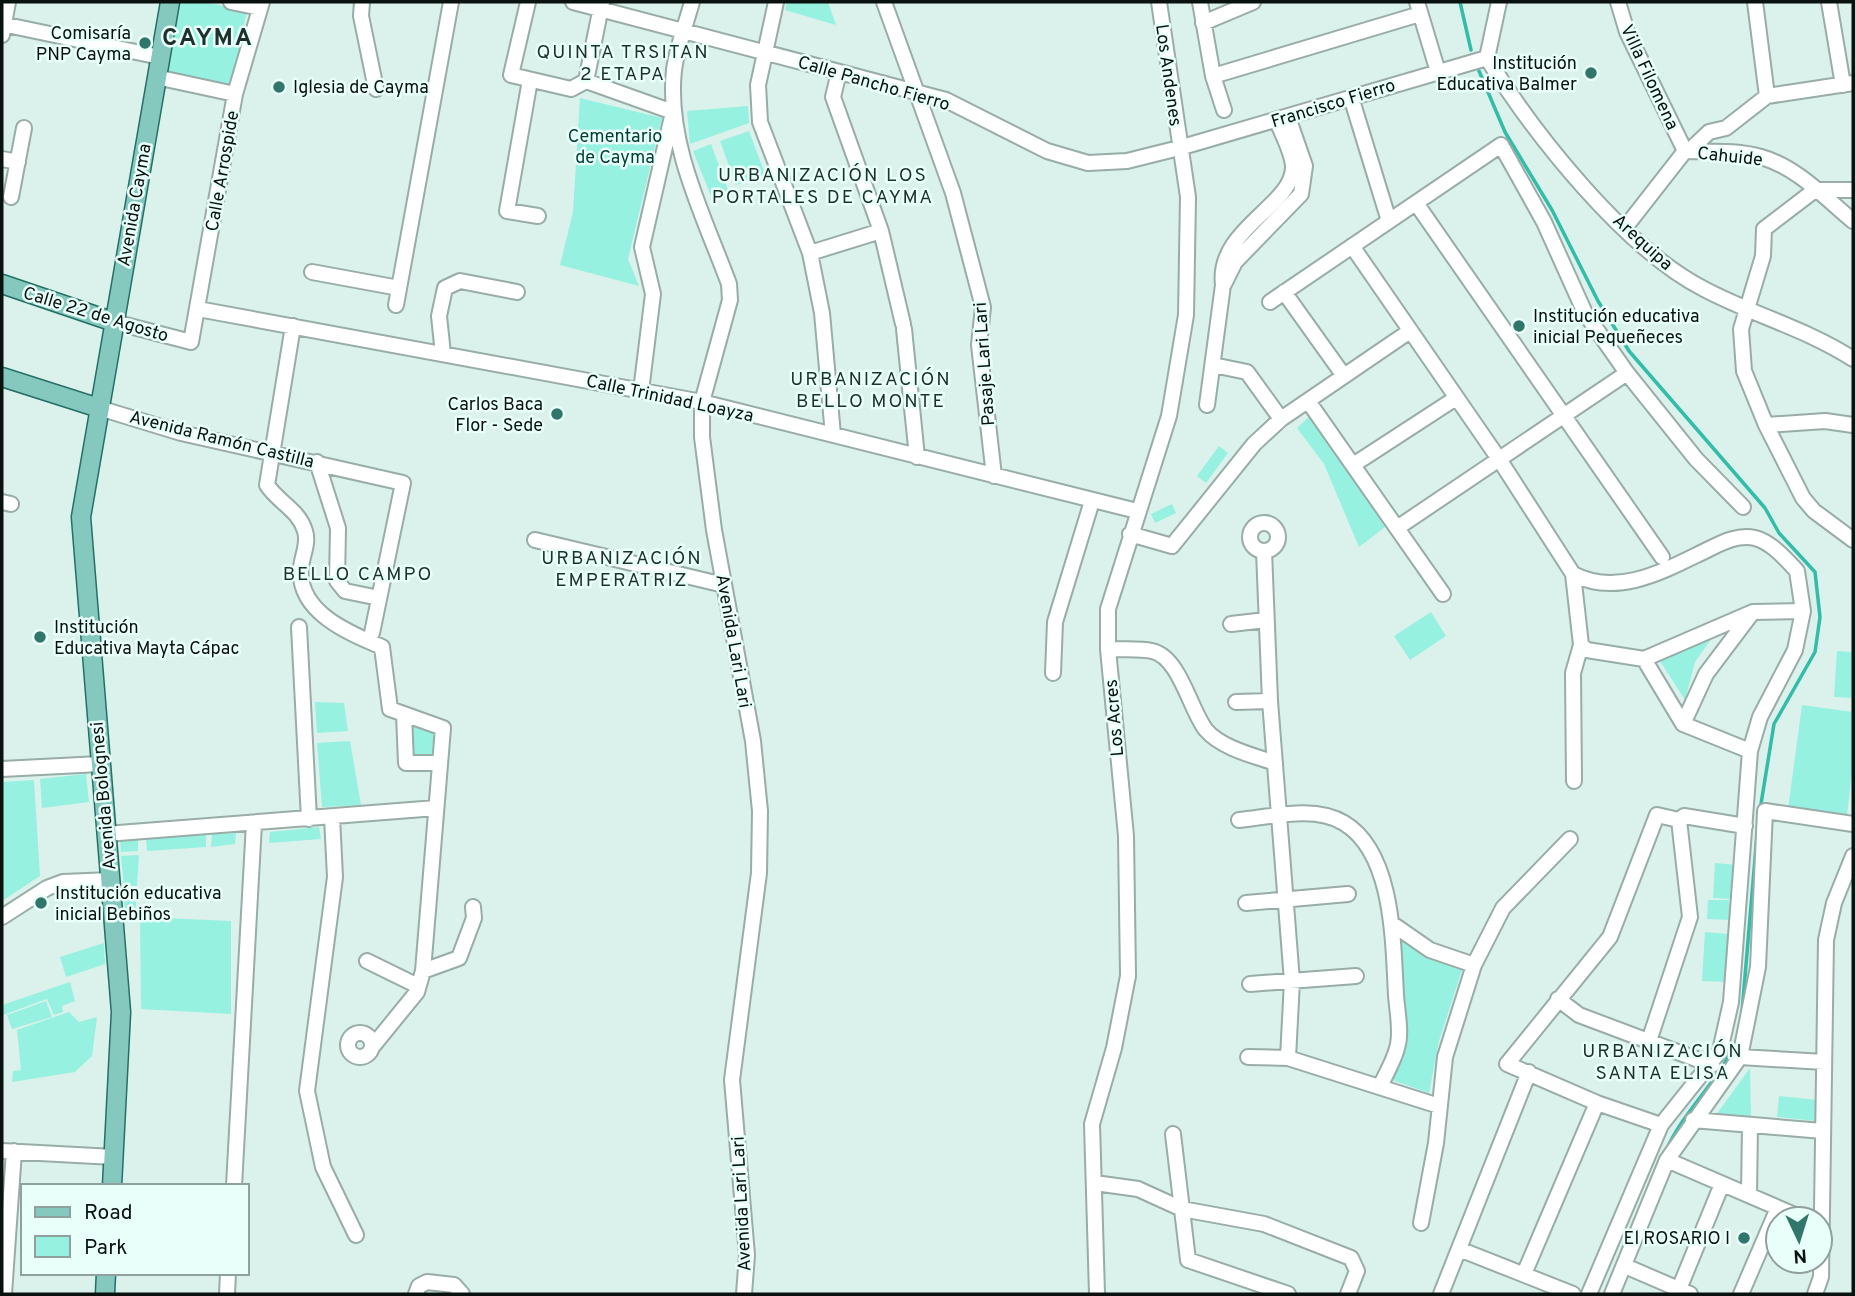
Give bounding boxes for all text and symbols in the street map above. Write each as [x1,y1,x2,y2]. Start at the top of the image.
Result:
street label: Villa Filomena [1614,21,1683,134]
place label: Comisaría PNP Cayma [36,23,131,67]
street label: Los Andenes [1149,23,1186,128]
district label: CAYMA [162,24,254,54]
marker: Comisaría PNP Cayma [137,35,153,51]
district label: QUINTA TRSITAN 2 ETAPA [536,41,710,87]
street label: Calle Pancho Fierro [795,52,952,117]
place label: Institución Educativa Balmer [1437,53,1577,97]
marker: Institución Educativa Balmer [1583,65,1599,81]
street label: Francisco Fierro [1268,75,1398,134]
place label: Iglesia de Cayma [293,77,429,100]
marker: Iglesia de Cayma [271,79,287,95]
street label: Calle Arrospide [202,109,245,233]
park label: Cementario de Cayma [568,126,662,170]
street label: Avenida Cayma [113,142,158,269]
street label: Cahuide [1696,143,1764,172]
district label: URBANIZACIÓN LOS PORTALES DE CAYMA [712,163,934,210]
street label: Arequipa [1607,210,1677,276]
street label: Calle 22 de Agosto [20,282,171,348]
street label: Pasaje Lari Lari [970,301,1001,427]
place label: Institución educativa inicial Pequeñeces [1533,306,1699,350]
marker: Institución educativa inicial Pequeñeces [1511,318,1527,334]
district label: URBANIZACIÓN BELLO MONTE [790,367,952,414]
street label: Calle Trinidad Loayza [584,370,756,428]
place label: Carlos Baca Flor - Sede [447,394,543,438]
street label: Avenida Ramón Castilla [127,406,316,475]
marker: Carlos Baca Flor - Sede [549,406,565,422]
district label: URBANIZACIÓN EMPERATRIZ [541,546,703,593]
district label: BELLO CAMPO [283,563,433,587]
street label: Avenida Lari Lari [709,573,756,710]
place label: Institución Educativa Mayta Cápac [54,617,240,661]
marker: Institución Educativa Mayta Cápac [32,629,48,645]
street label: Los Acres [1101,678,1130,757]
street label: Avenida Bolognesi [87,721,122,871]
place label: Institución educativa inicial Bebiños [55,883,221,927]
marker: Institución educativa inicial Bebiños [33,895,49,911]
district label: URBANIZACIÓN SANTA ELISA [1582,1039,1744,1086]
street label: Avenida Lari Lari [727,1136,758,1272]
legend [21,1184,248,1275]
text: Road [84,1200,133,1227]
north arrow [1764,1205,1834,1275]
place label: El ROSARIO I [1624,1228,1730,1251]
marker: El ROSARIO I [1736,1230,1752,1246]
text: Park [84,1235,127,1262]
text: N [1792,1243,1808,1267]

